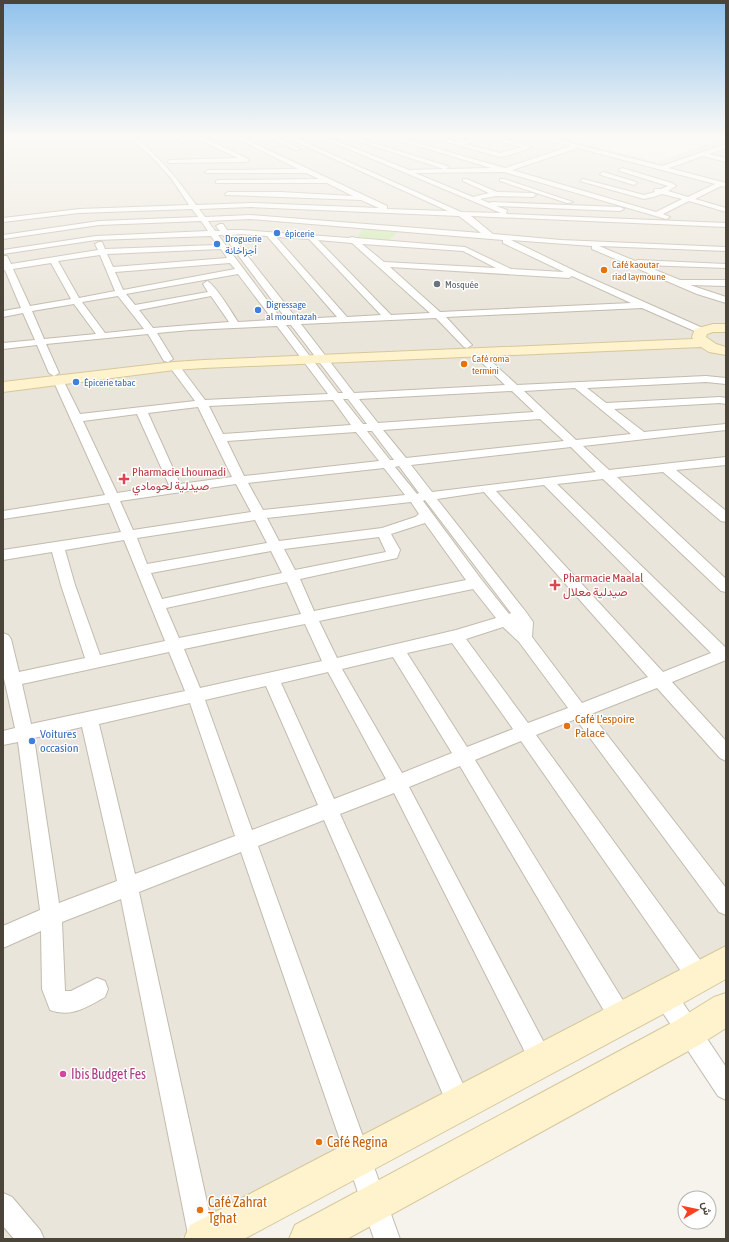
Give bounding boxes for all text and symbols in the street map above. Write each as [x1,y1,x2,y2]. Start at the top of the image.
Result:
marker: épicerie [272,228,282,238]
place label: épicerie [285,228,315,239]
place label: Droguerie أجزاخانة [225,233,262,257]
marker: Droguerie أجزاخانة [212,239,222,249]
place label: Café kaoutar riad laymoune [612,259,666,282]
marker: Café kaoutar riad laymoune [599,265,609,275]
marker: Mosquée [432,279,442,289]
place label: Mosquée [445,279,479,290]
place label: Digressage al mountazah [266,299,317,322]
marker: Digressage al mountazah [253,305,263,315]
place label: Café roma termini [472,353,510,376]
marker: Café roma termini [459,359,469,369]
marker: Épicerie tabac [71,377,81,387]
place label: Épicerie tabac [84,377,136,388]
place label: Pharmacie Lhoumadi صيدلية لحومادي [132,465,226,496]
marker: Pharmacie Lhoumadi صيدلية لحومادي [119,474,129,484]
place label: Pharmacie Maalal صيدلية معلال [563,571,644,600]
marker: Pharmacie Maalal صيدلية معلال [550,580,560,590]
place label: Café L'espoire Palace [575,712,635,740]
marker: Café L'espoire Palace [562,721,572,731]
place label: Voitures occasion [40,727,79,755]
marker: Voitures occasion [27,736,37,746]
place label: Ibis Budget Fes [71,1066,146,1082]
marker: Ibis Budget Fes [58,1069,68,1079]
place label: Café Regina [327,1134,388,1150]
marker: Café Regina [314,1137,324,1147]
north arrow [677,1190,717,1230]
place label: Café Zahrat Tghat [208,1194,267,1226]
text: ش [699,1201,714,1216]
marker: Café Zahrat Tghat [195,1205,205,1215]

